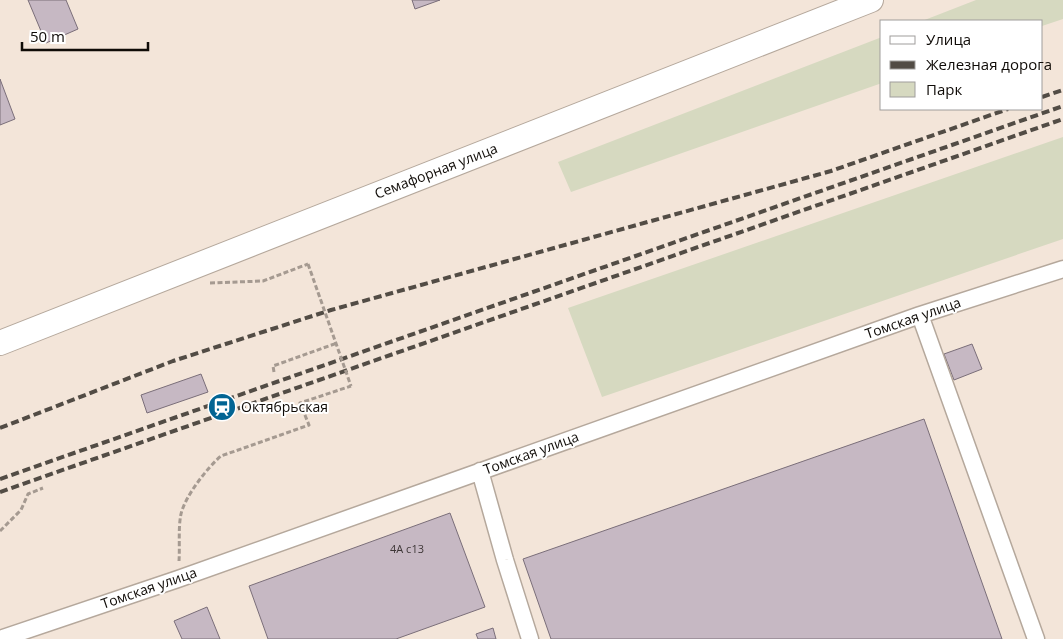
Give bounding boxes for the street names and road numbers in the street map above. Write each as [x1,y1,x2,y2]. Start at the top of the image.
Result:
street label: Семафорная улица [372,138,500,203]
street label: Томская улица [862,292,963,343]
street label: Томская улица [481,427,581,479]
street label: Томская улица [98,562,199,613]

